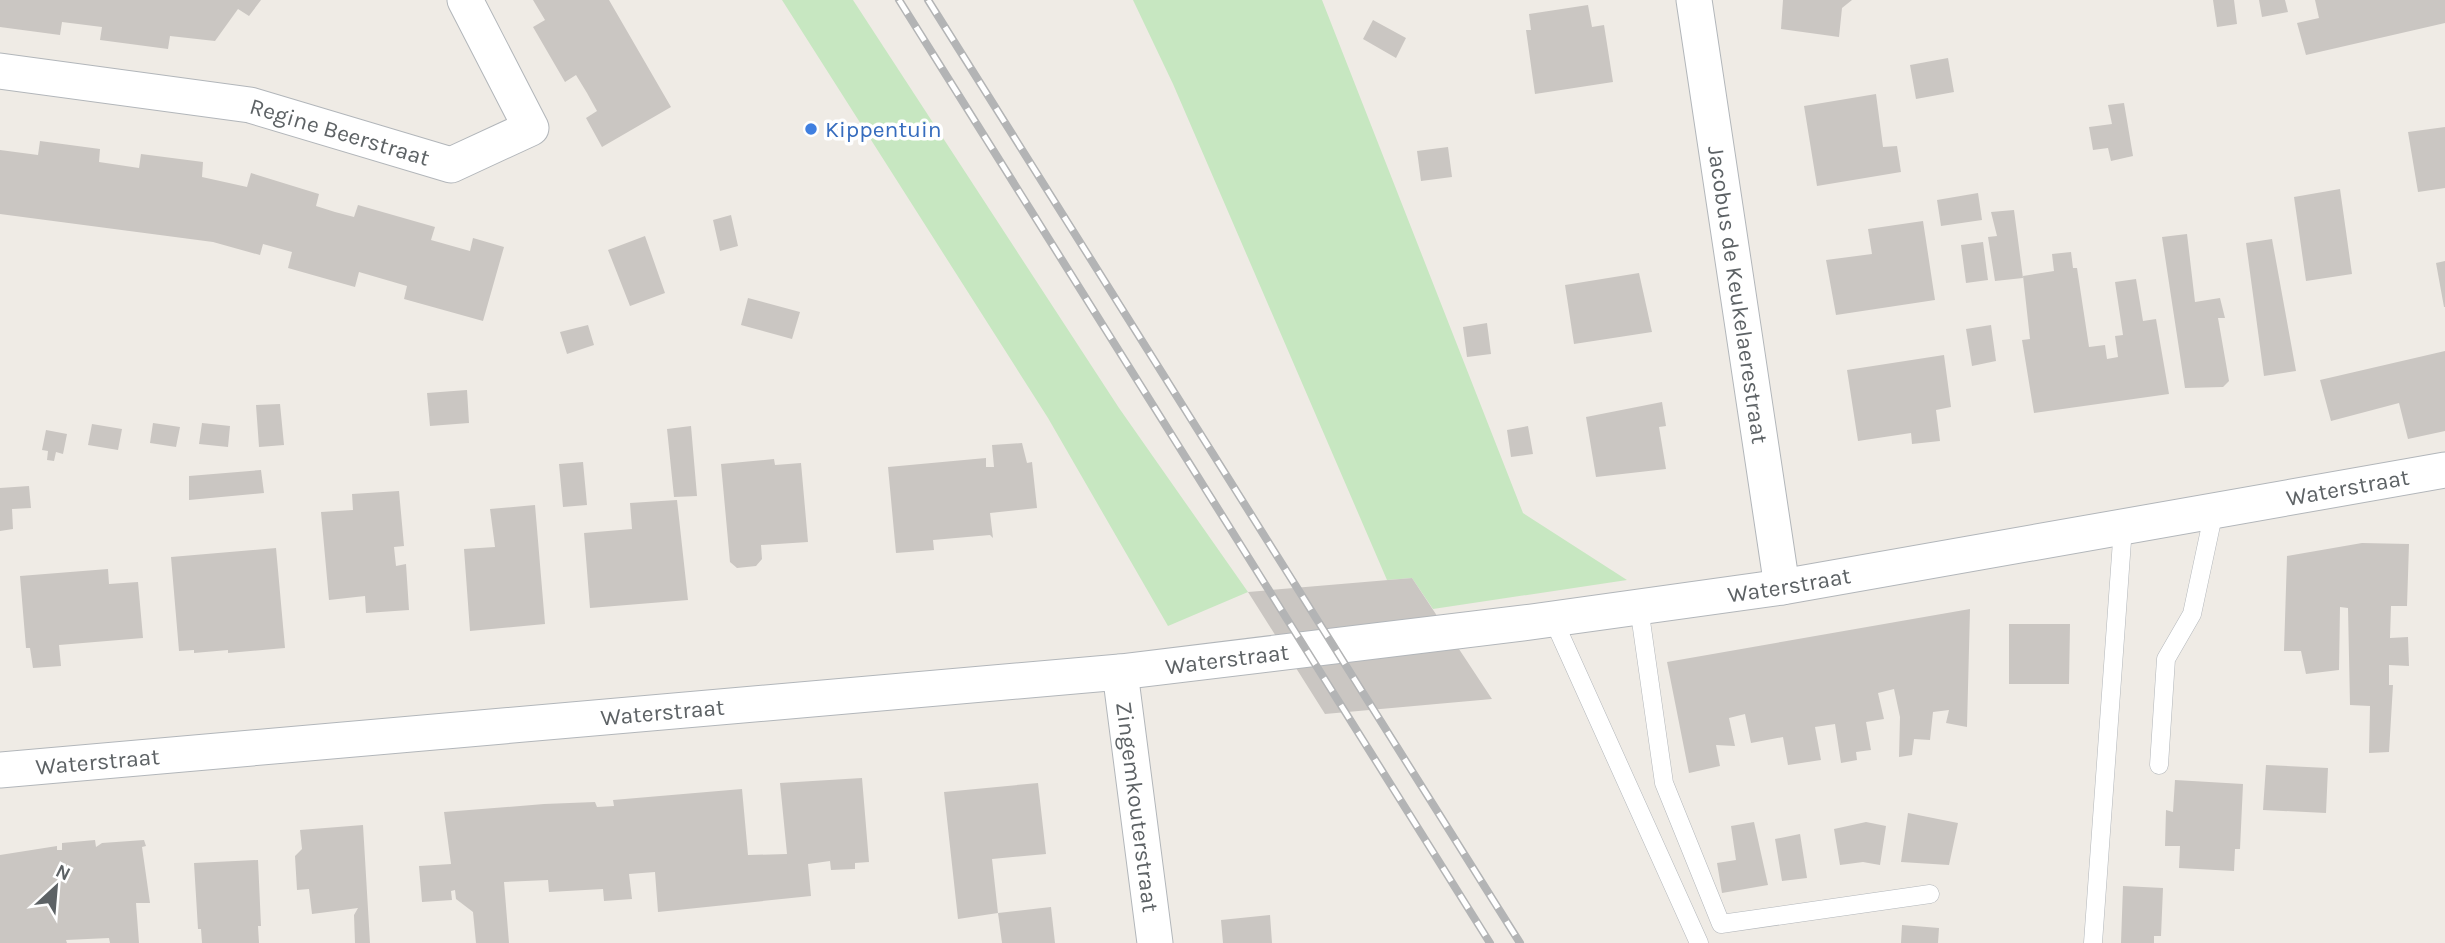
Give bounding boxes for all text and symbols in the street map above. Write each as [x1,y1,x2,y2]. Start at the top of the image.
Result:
street label: Regine Beerstraat [247,93,433,172]
place label: Kippentuin [825,116,942,143]
marker: Kippentuin [803,121,819,137]
street label: Jacobus de Keukelaerestraat [1702,144,1773,446]
street label: Waterstraat [2284,464,2412,512]
street label: Waterstraat [1726,562,1853,608]
street label: Waterstraat [1164,639,1291,680]
street label: Waterstraat [599,694,726,731]
street label: Zingemkouterstraat [1110,700,1164,914]
street label: Waterstraat [35,743,161,781]
north arrow [21,852,91,922]
text: N [52,860,74,885]

